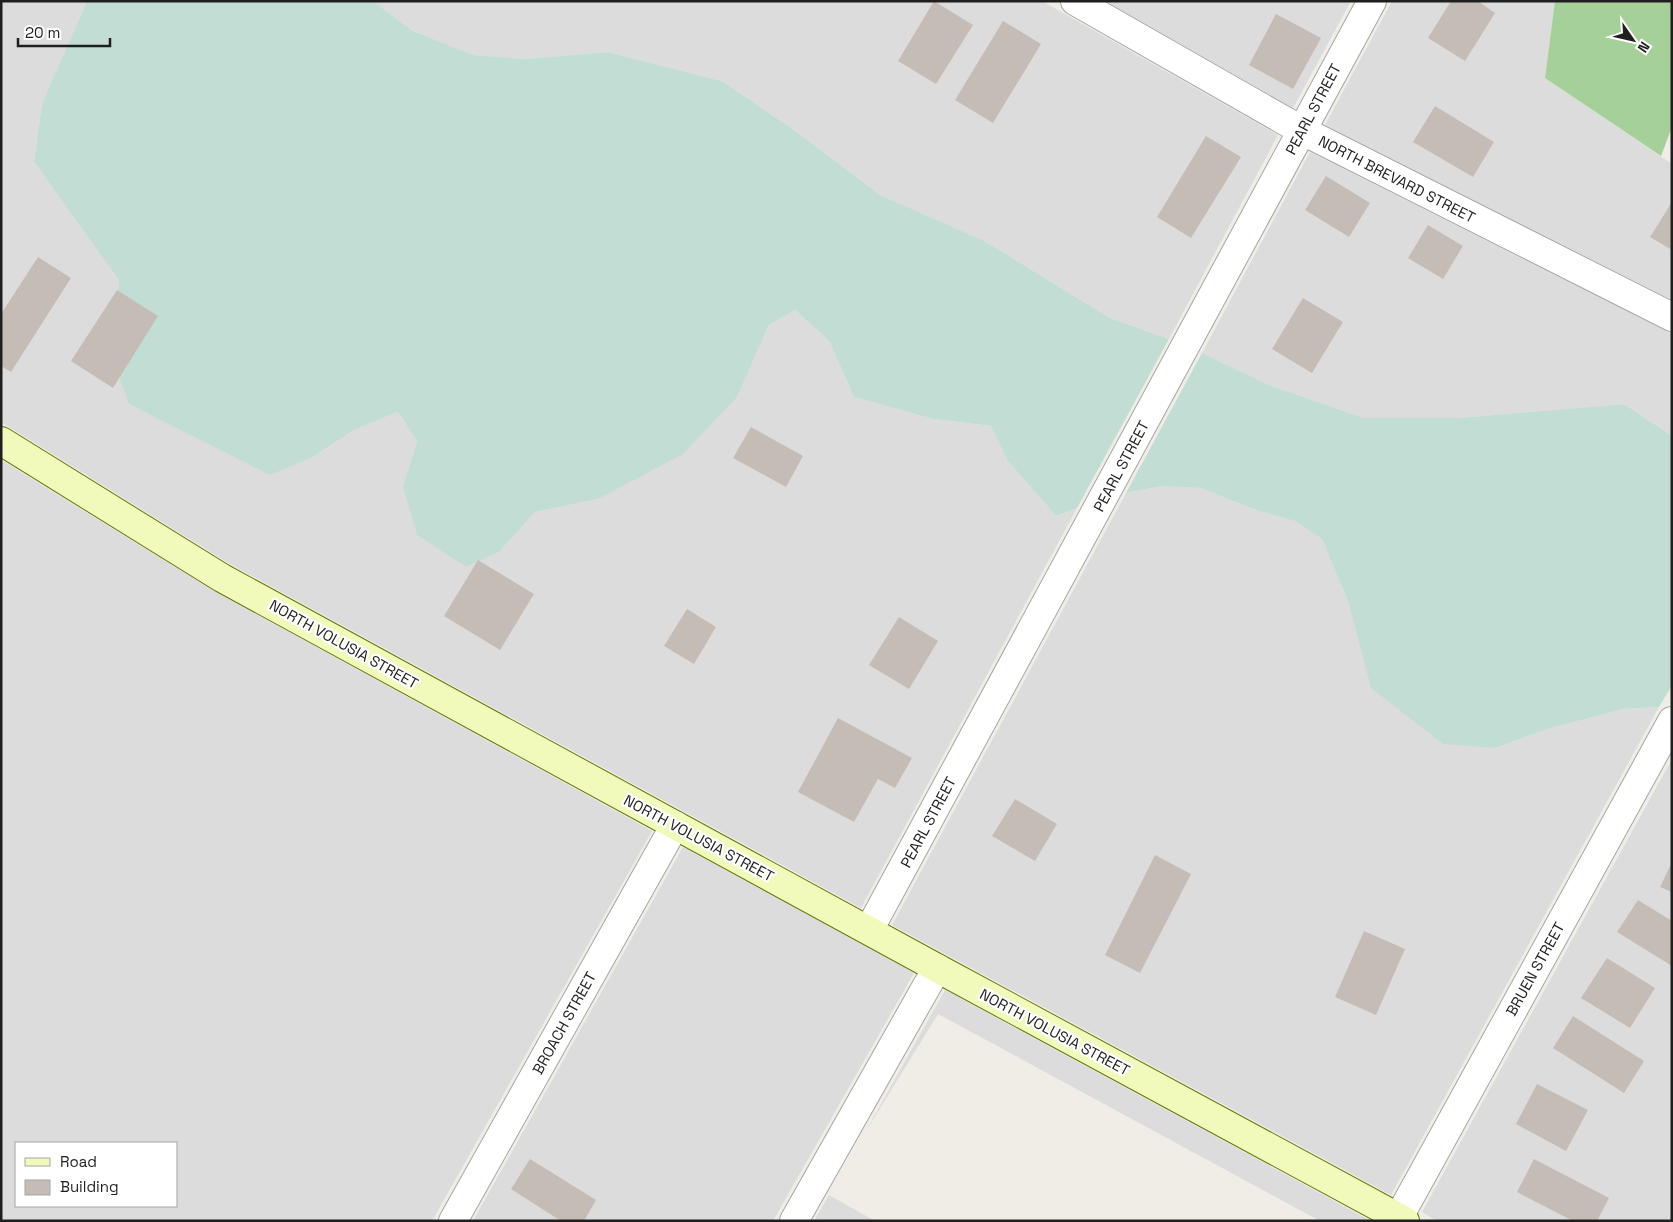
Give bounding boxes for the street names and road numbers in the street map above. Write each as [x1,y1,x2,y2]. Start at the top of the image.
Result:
street label: PEARL STREET [1281,60,1345,158]
street label: NORTH BREVARD STREET [1315,131,1479,227]
street label: PEARL STREET [1089,417,1153,515]
street label: NORTH VOLUSIA STREET [266,595,422,693]
street label: PEARL STREET [896,773,960,871]
street label: NORTH VOLUSIA STREET [621,790,777,886]
street label: BRUEN STREET [1501,919,1569,1019]
street label: BROACH STREET [528,968,600,1078]
street label: NORTH VOLUSIA STREET [977,984,1133,1080]

